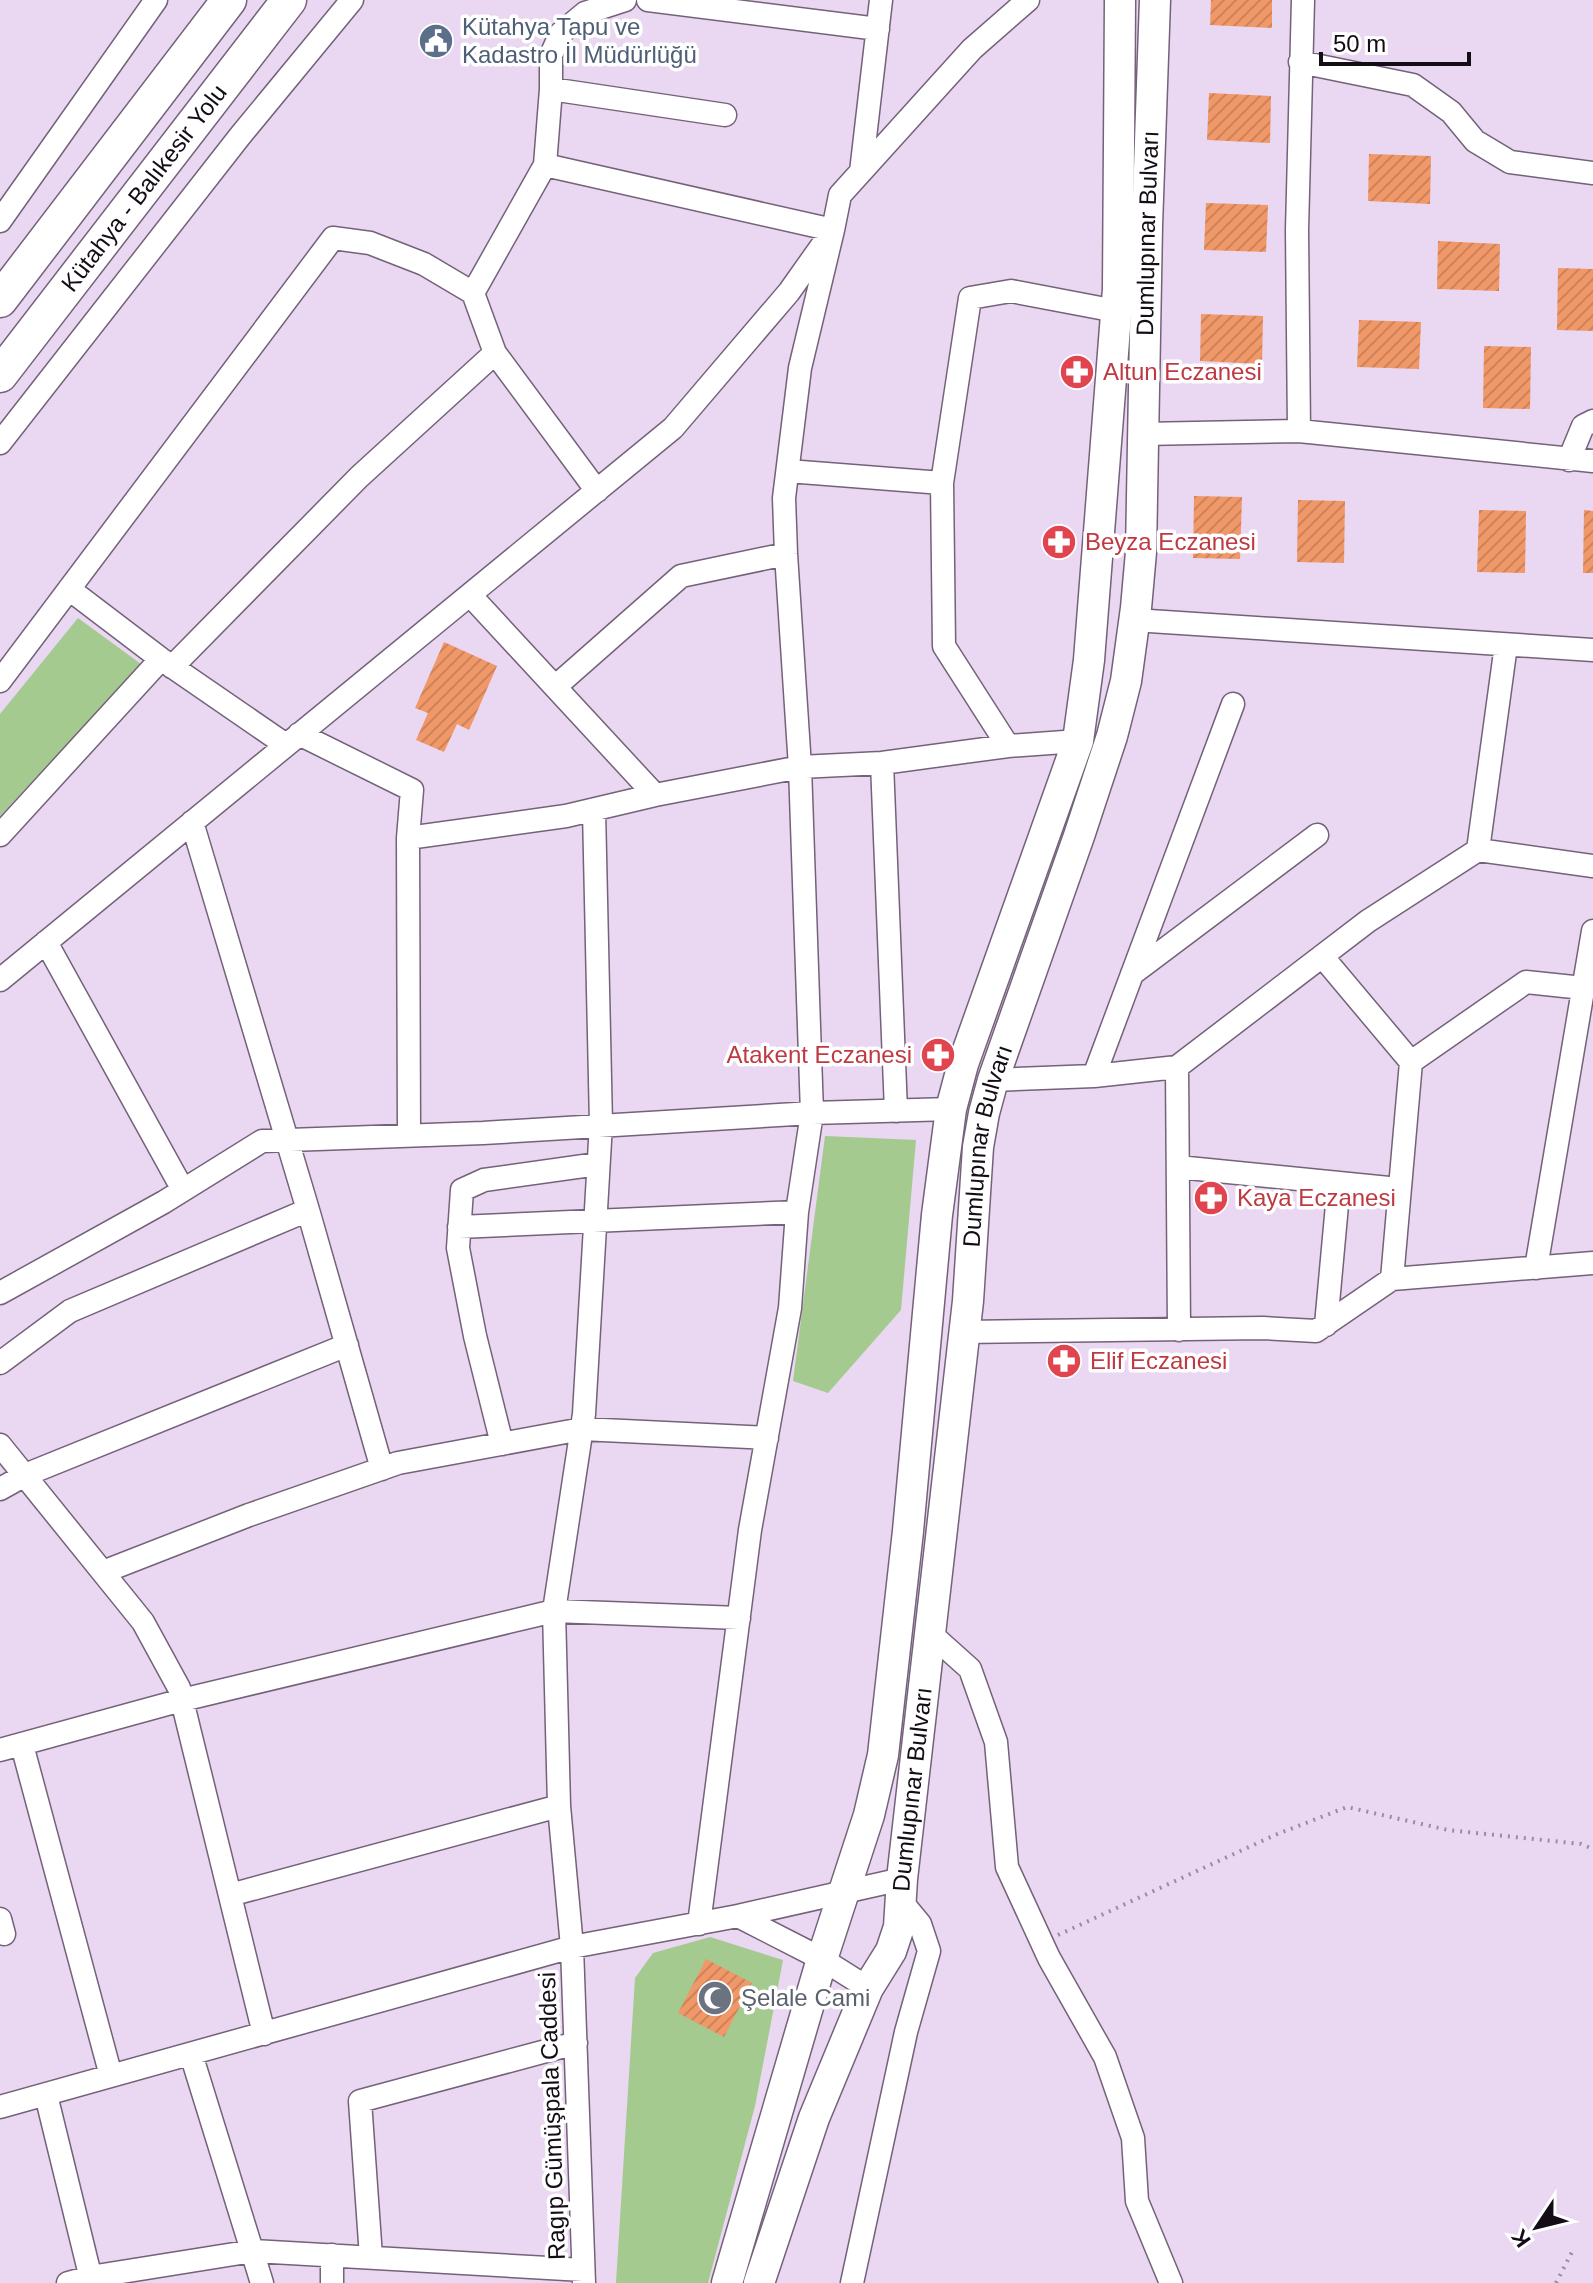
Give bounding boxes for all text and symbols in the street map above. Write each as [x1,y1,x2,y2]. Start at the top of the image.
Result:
place label: Kütahya Tapu ve Kadastro İl Müdürlüğü [462,13,697,68]
scale bar [1321,16,1469,66]
public building icon: Kütahya Tapu ve Kadastro İl Müdürlüğü [417,22,455,60]
text: 50 m [1333,30,1386,57]
street label: Kütahya - Balıkesir Yolu [56,79,232,296]
street label: Dumlupınar Bulvarı [1131,130,1163,336]
pharmacy icon: Altun Eczanesi [1058,353,1096,391]
place label: Altun Eczanesi [1103,358,1262,385]
pharmacy icon: Beyza Eczanesi [1040,523,1078,561]
place label: Beyza Eczanesi [1085,528,1256,555]
pharmacy icon: Atakent Eczanesi [919,1036,957,1074]
place label: Atakent Eczanesi [727,1041,912,1068]
street label: Dumlupınar Bulvarı [958,1041,1017,1248]
pharmacy icon: Kaya Eczanesi [1192,1179,1230,1217]
place label: Kaya Eczanesi [1237,1184,1396,1211]
pharmacy icon: Elif Eczanesi [1045,1342,1083,1380]
place label: Elif Eczanesi [1090,1347,1227,1374]
street label: Dumlupınar Bulvarı [887,1686,937,1892]
street label: Ragıp Gümüşpala Caddesi [533,1972,570,2260]
mosque icon: Şelale Cami [696,1979,734,2017]
place label: Şelale Cami [741,1984,870,2011]
north arrow [1497,2187,1577,2267]
text: K [1506,2224,1536,2252]

